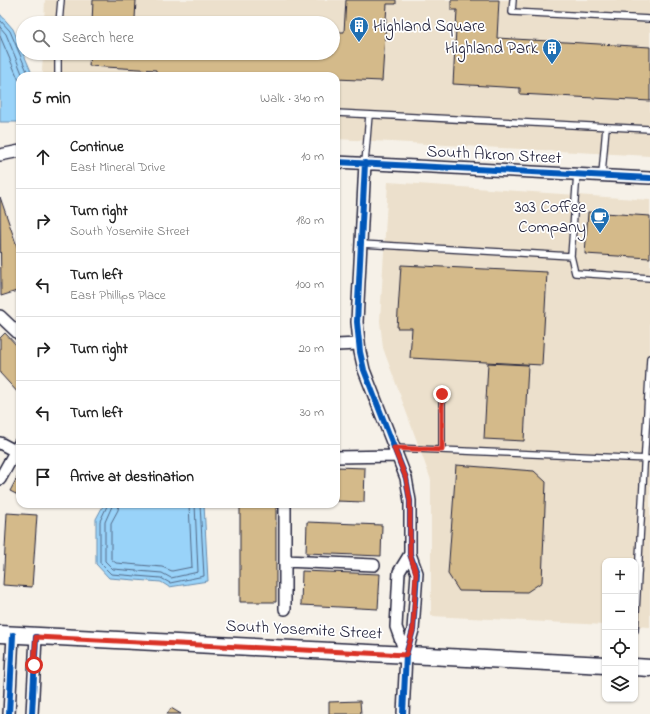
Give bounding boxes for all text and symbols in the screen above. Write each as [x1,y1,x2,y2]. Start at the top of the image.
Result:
place label: Highland Square [373,14,485,41]
building icon: Highland Square [348,15,370,43]
search box [16,16,340,60]
icon: search [30,27,52,49]
text: Search here [62,27,134,49]
place label: Highland Park [445,36,539,63]
building icon: Highland Park [541,37,563,65]
text: 5 min [32,86,71,111]
text: Walk · 340 m [260,89,324,108]
text: Continue [70,136,124,158]
street label: South Akron Street [426,139,562,171]
icon: ahead [32,146,54,168]
text: 10 m [301,147,324,166]
text: East Mineral Drive [70,158,165,177]
place label: 303 Coffee Company [515,195,586,241]
text: Turn right [70,200,128,222]
cafe icon: 303 Coffee Company [589,206,611,234]
icon: right [32,210,54,232]
text: 180 m [296,211,324,230]
text: South Yosemite Street [70,222,190,241]
text: Turn left [70,264,123,286]
icon: left [32,274,54,296]
text: 100 m [295,275,324,294]
text: East Phillips Place [70,286,166,305]
icon: right [32,338,54,360]
text: Turn right [70,338,128,360]
text: 20 m [299,339,324,358]
route end [433,385,451,403]
icon: left [32,402,54,424]
text: Turn left [70,402,123,424]
text: 30 m [300,403,324,422]
icon: arrive [32,466,54,488]
text: Arrive at destination [70,466,194,488]
map controls [602,558,638,702]
button: + [602,558,638,594]
button: − [602,594,638,630]
street label: South Yosemite Street [225,613,383,647]
button: locate [602,630,638,666]
route start [25,656,43,674]
button: layers [602,666,638,702]

